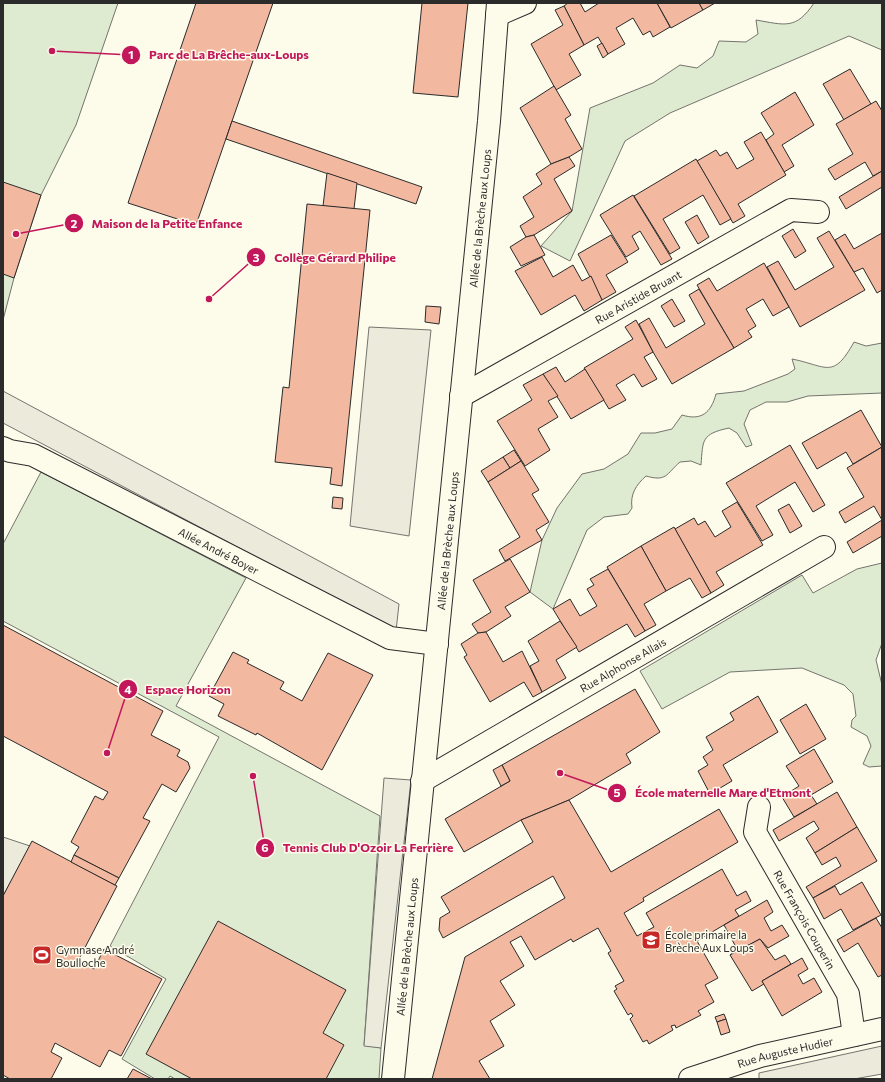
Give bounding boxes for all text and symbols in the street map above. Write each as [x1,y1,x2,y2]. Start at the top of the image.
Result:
callout: Parc de La Brêche-aux-Loups [121,43,317,67]
text: 1 [128,47,134,61]
text: Parc de La Brêche-aux-Loups [149,47,309,61]
street label: Allée de la Brèche aux Loups [466,148,493,288]
callout: Maison de la Petite Enfance [64,211,250,235]
text: 2 [71,216,78,230]
text: Maison de la Petite Enfance [92,216,242,230]
callout: Collège Gérard Philipe [246,245,404,269]
text: 3 [253,250,260,264]
text: Collège Gérard Philipe [274,250,396,264]
street label: Rue Aristide Bruant [592,267,684,326]
street label: Allée de la Brèche aux Loups [434,471,460,611]
street label: Allée André Boyer [177,524,262,577]
street label: Rue Alphonse Allais [577,634,668,694]
callout: Espace Horizon [118,677,239,701]
text: 4 [124,682,132,696]
text: Espace Horizon [145,682,231,696]
callout: École maternelle Mare d'Etmont [607,781,819,805]
text: 5 [614,785,621,799]
text: École maternelle Mare d'Etmont [635,785,811,799]
callout: Tennis Club D'Ozoir La Ferrière [255,836,461,860]
text: 6 [261,840,269,854]
text: Tennis Club D'Ozoir La Ferrière [283,840,453,854]
street label: Rue François Couperin [772,867,839,971]
street label: Allée de la Brèche aux Loups [393,877,420,1016]
place label: École primaire la Brèche Aux Loups [665,927,754,954]
school or university icon: École primaire la Brèche Aux Loups [640,929,662,951]
place label: Gymnase André Boulloche [56,943,135,969]
sports icon: Gymnase André Boulloche [31,944,53,966]
street label: Rue Auguste Hudier [735,1033,835,1070]

